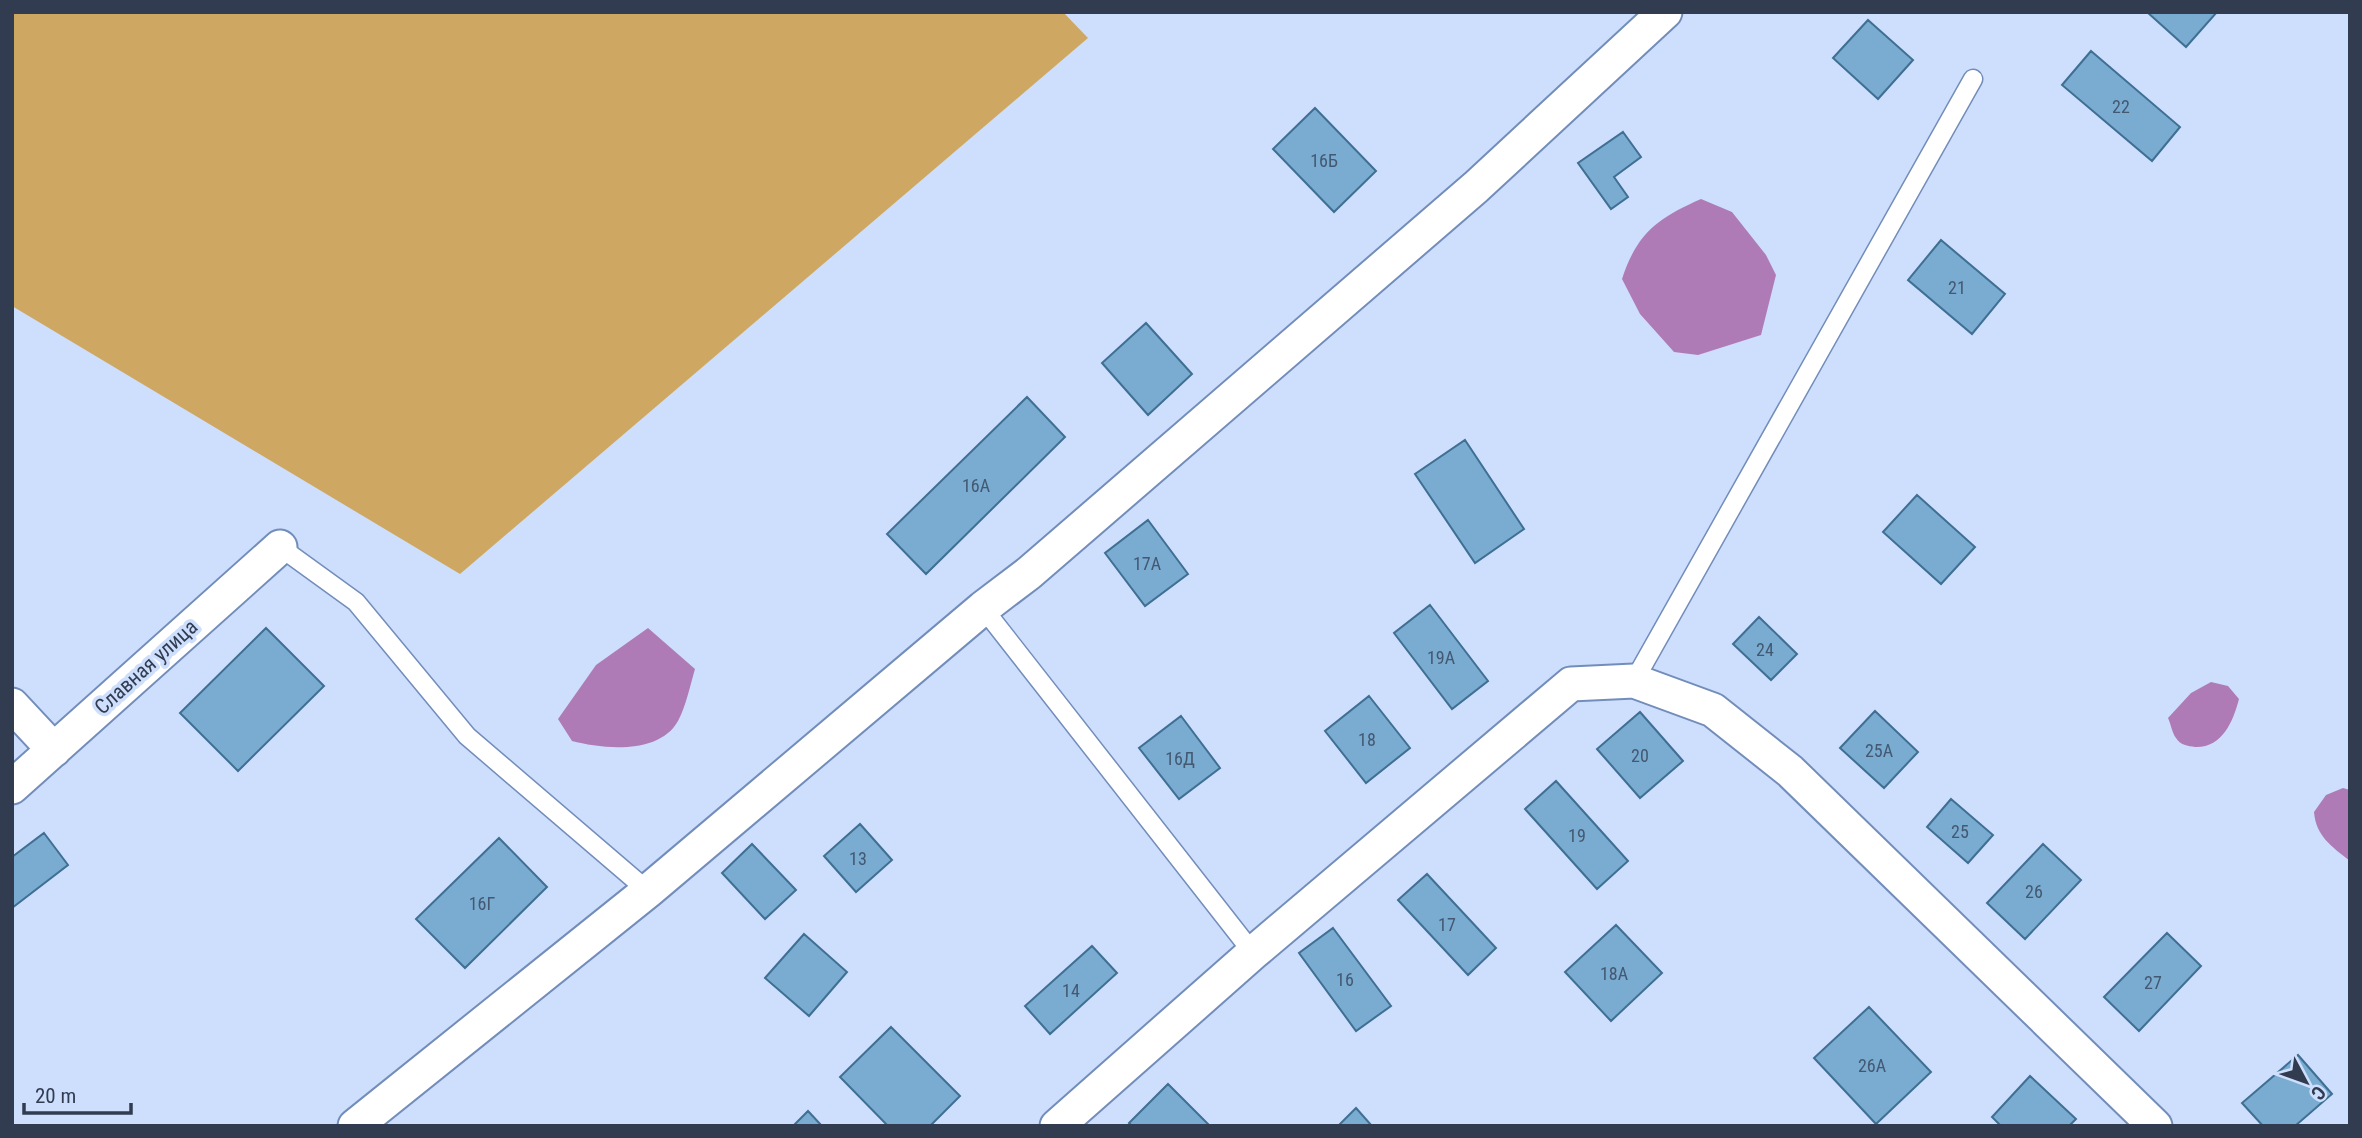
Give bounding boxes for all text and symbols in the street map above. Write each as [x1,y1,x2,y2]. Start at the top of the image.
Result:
house number: 22 [2112,96,2130,117]
house number: 16Б [1310,150,1338,171]
house number: 21 [1948,277,1966,298]
house number: 16А [962,475,991,496]
house number: 17А [1133,553,1162,574]
street label: Славная улица [90,615,202,719]
house number: 24 [1756,639,1774,660]
house number: 19А [1427,647,1456,668]
house number: 18 [1358,729,1376,750]
house number: 25А [1865,740,1894,761]
house number: 20 [1631,745,1649,766]
house number: 16Д [1165,748,1195,769]
house number: 25 [1951,821,1969,842]
house number: 19 [1568,825,1586,846]
house number: 13 [849,848,867,869]
house number: 26 [2025,881,2043,902]
house number: 16Г [469,893,495,914]
house number: 17 [1438,914,1456,935]
house number: 18А [1600,963,1629,984]
house number: 16 [1336,969,1354,990]
house number: 27 [2144,972,2162,993]
house number: 14 [1062,980,1080,1001]
north arrow [2271,1047,2341,1117]
house number: 26А [1858,1055,1887,1076]
scale bar [24,1072,131,1116]
text: С [2306,1081,2331,1105]
text: 20 m [35,1084,76,1108]

